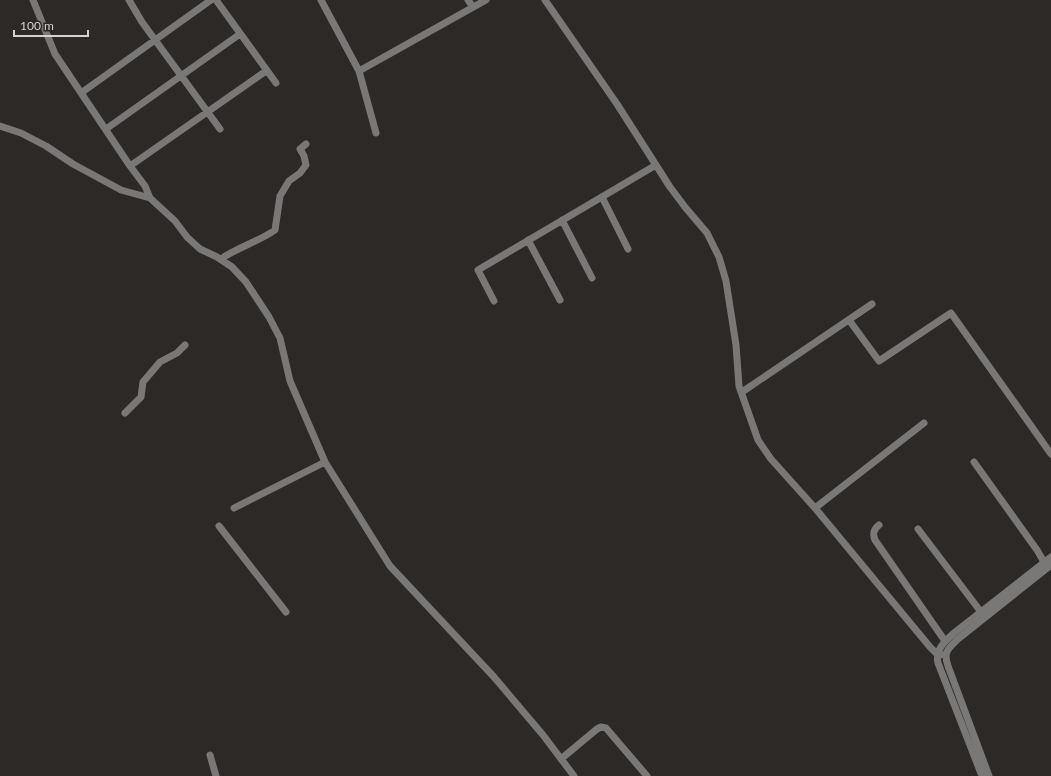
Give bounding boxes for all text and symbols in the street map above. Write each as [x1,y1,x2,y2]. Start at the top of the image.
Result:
scale bar [14,12,88,38]
text: 100 m [20,18,54,33]

